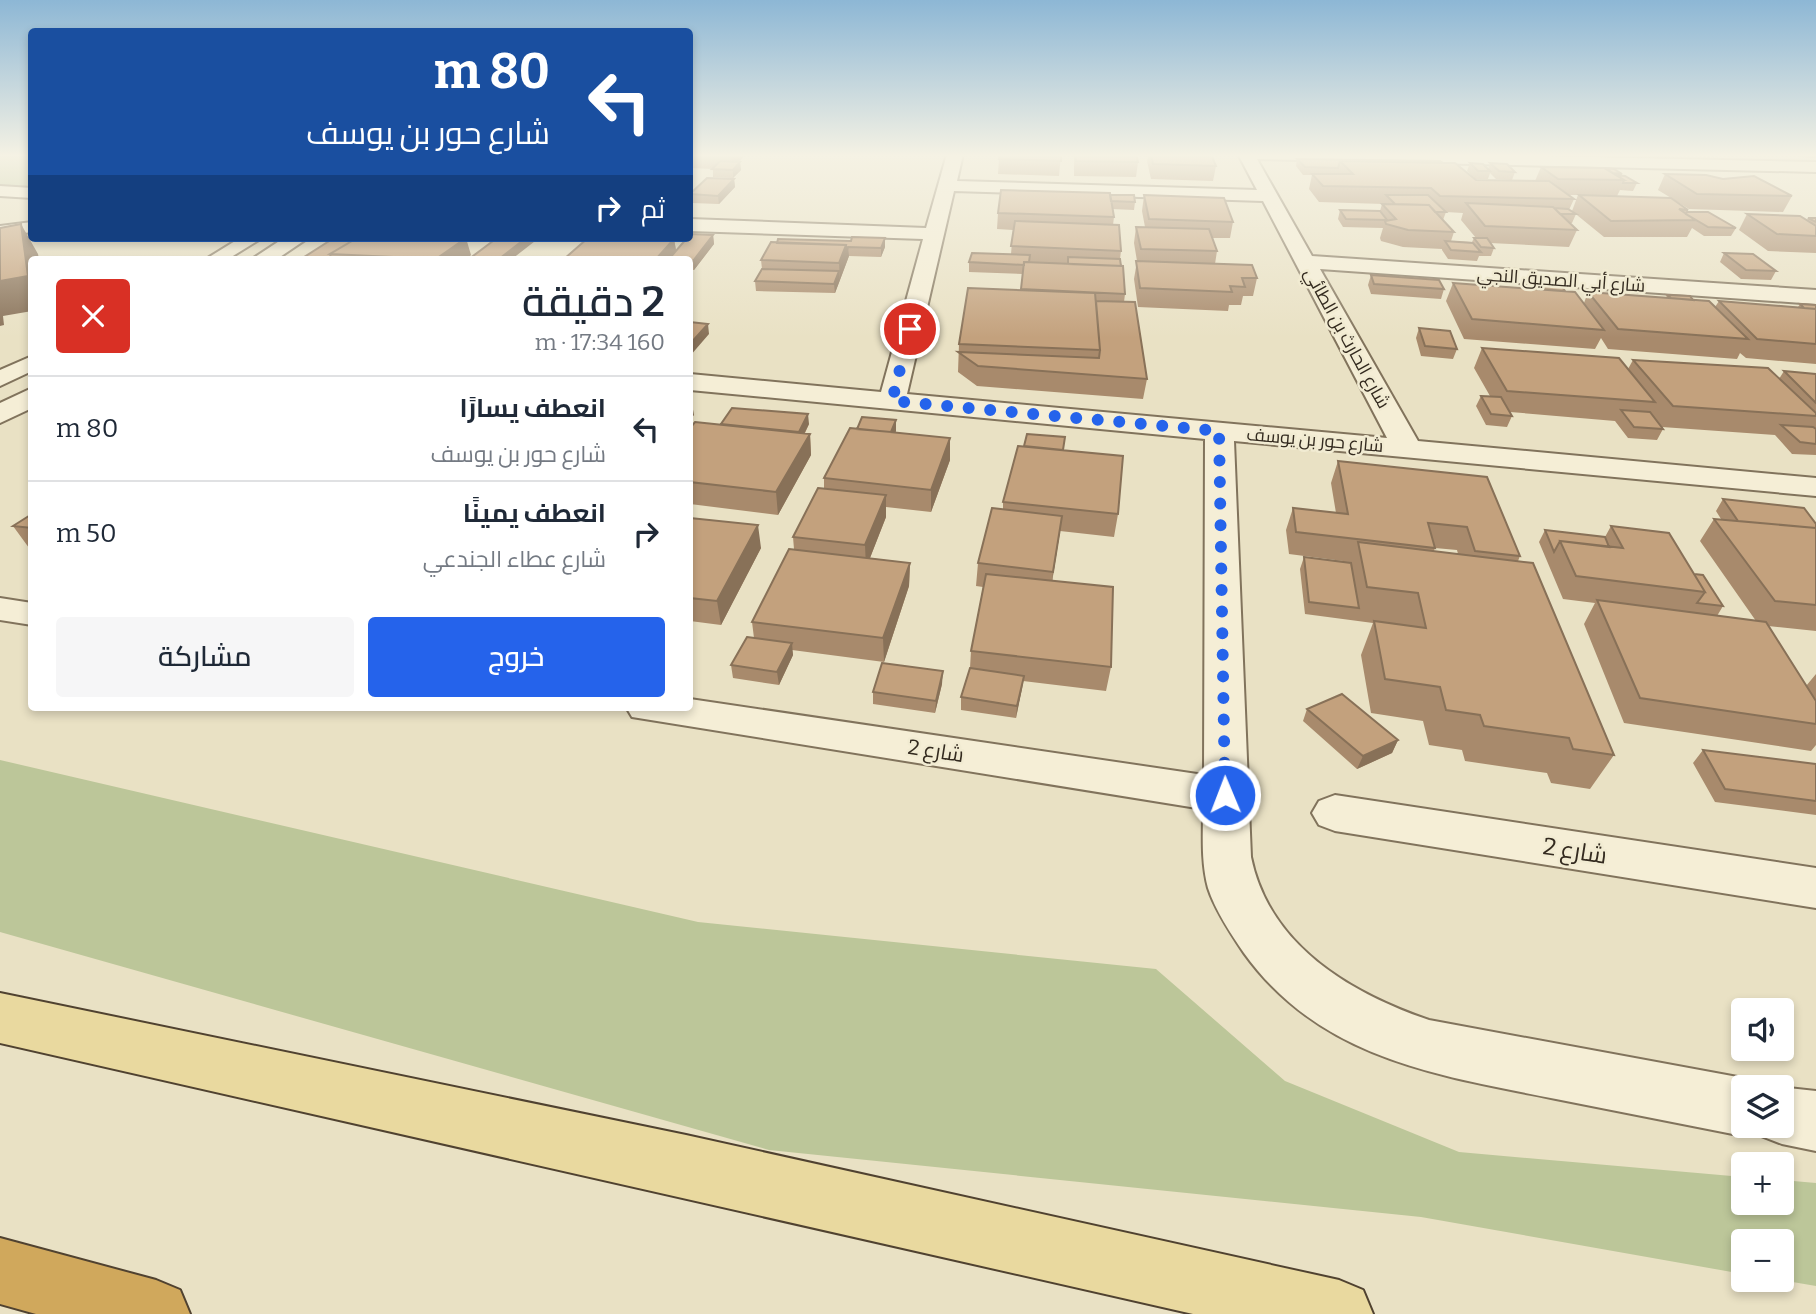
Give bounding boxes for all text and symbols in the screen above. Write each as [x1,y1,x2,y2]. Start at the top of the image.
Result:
text: 80 m [434,42,550,101]
icon: left [574,56,665,147]
text: شارع حور بن يوسف [306,114,550,152]
icon: right [589,189,627,227]
text: ثم [641,194,665,225]
street label: شارع أبي الصديق النجي [1476,263,1646,300]
street label: شارع الحارث بن الطائي [1297,264,1395,414]
text: 2 دقيقة [522,277,665,327]
button: close [56,279,130,353]
pin [880,299,940,359]
icon: arrive [891,310,929,348]
text: 160 m · 17:34 [535,328,665,356]
text: انعطف يسارًا [460,393,606,424]
icon: left [627,410,665,448]
text: 80 m [56,413,118,444]
street label: شارع حور بن يوسف [1246,423,1384,458]
text: شارع حور بن يوسف [431,440,606,468]
text: انعطف يمينًا [463,498,606,529]
icon: right [627,515,665,553]
text: 50 m [56,518,117,549]
text: شارع عطاء الجندعي [423,545,606,573]
button: مشاركة [56,617,354,697]
button: خروج [368,617,665,697]
street label: شارع 2 [906,734,966,769]
position arrow [1188,758,1262,832]
street label: شارع 2 [1541,832,1609,872]
map controls [1731,998,1794,1292]
button: sound [1731,998,1794,1061]
button: layers [1731,1075,1794,1138]
button: + [1731,1152,1794,1215]
button: − [1731,1229,1794,1292]

